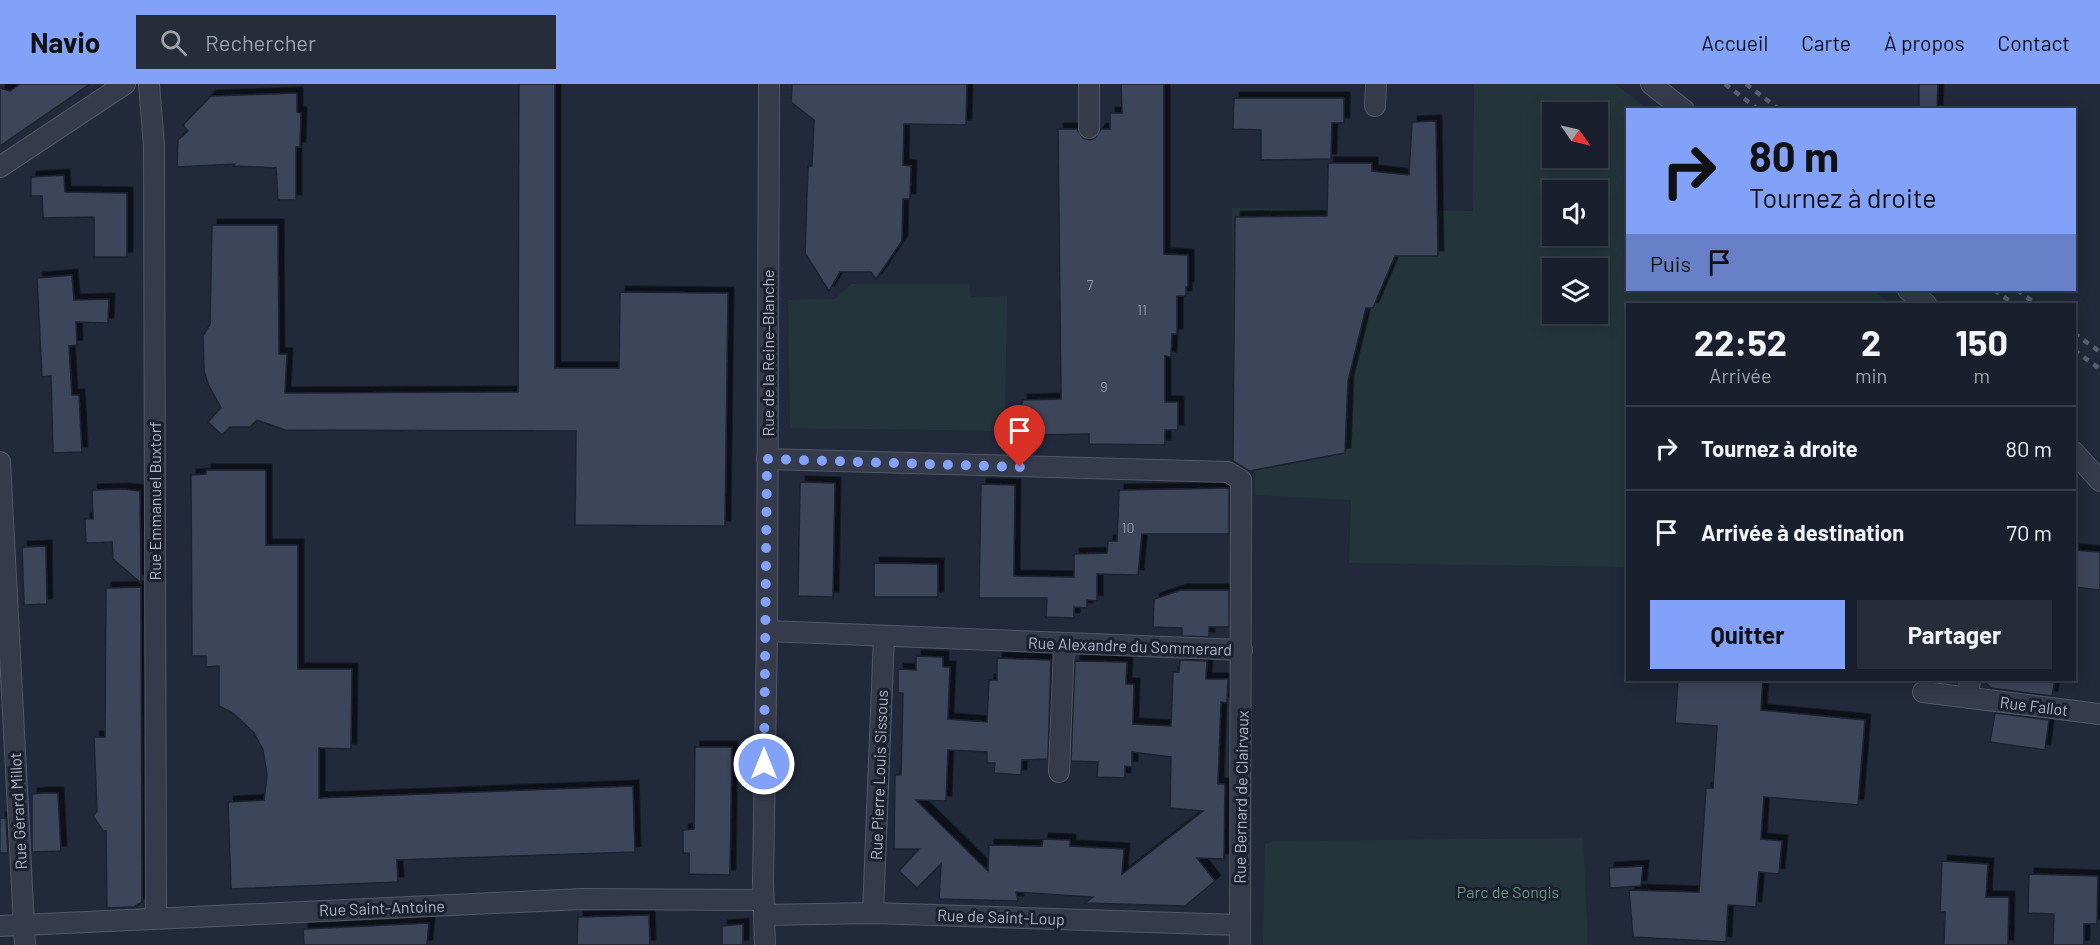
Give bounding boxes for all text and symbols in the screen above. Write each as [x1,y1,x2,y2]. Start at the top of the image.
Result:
search box [136,15,556,69]
text: Navio [30,25,100,59]
icon: search [157,26,190,59]
text: Rechercher [205,29,316,55]
text: Accueil [1701,30,1768,55]
text: Carte [1801,30,1851,55]
text: À propos [1884,30,1965,55]
text: Contact [1998,30,2070,55]
north arrow [1542,102,1608,168]
map controls [1542,102,1608,324]
text: 80 m [1749,130,1839,180]
icon: right [1650,132,1728,210]
button: sound [1542,180,1608,246]
text: Tournez à droite [1749,181,1937,213]
icon: arrive [1703,246,1736,279]
text: Puis [1650,250,1691,276]
button: layers [1542,258,1608,324]
street label: Rue de la Reine-Blanche [758,269,777,437]
house number: 7 [1087,276,1094,293]
house number: 11 [1137,301,1147,318]
text: 22:52 [1694,320,1787,363]
text: 2 [1861,320,1881,363]
text: 150 [1955,320,2008,363]
text: Arrivée [1709,363,1772,387]
text: min [1855,363,1887,387]
text: m [1973,363,1990,387]
house number: 9 [1100,378,1108,395]
pin [994,405,1045,467]
icon: arrive [1003,414,1036,447]
street label: Rue Emmanuel Buxtorf [145,421,164,581]
icon: right [1650,432,1683,465]
text: Tournez à droite [1701,435,1858,461]
text: 80 m [2006,435,2052,461]
icon: arrive [1650,516,1683,549]
house number: 10 [1122,519,1134,536]
text: Arrivée à destination [1701,519,1904,545]
text: 70 m [2007,519,2052,545]
button: Quitter [1650,600,1845,669]
button: Partager [1857,600,2052,669]
street label: Rue Alexandre du Sommerard [1028,632,1232,659]
street label: Rue Pierre Louis Sissous [866,689,891,860]
street label: Rue Fallot [1999,692,2069,719]
street label: Rue Bernard de Clairvaux [1229,710,1252,884]
position arrow [732,732,796,796]
street label: Rue Gérard Millot [5,752,30,870]
park label: Parc de Songis [1457,882,1559,901]
street label: Rue Saint-Antoine [319,896,445,919]
street label: Rue de Saint-Loup [937,905,1065,928]

